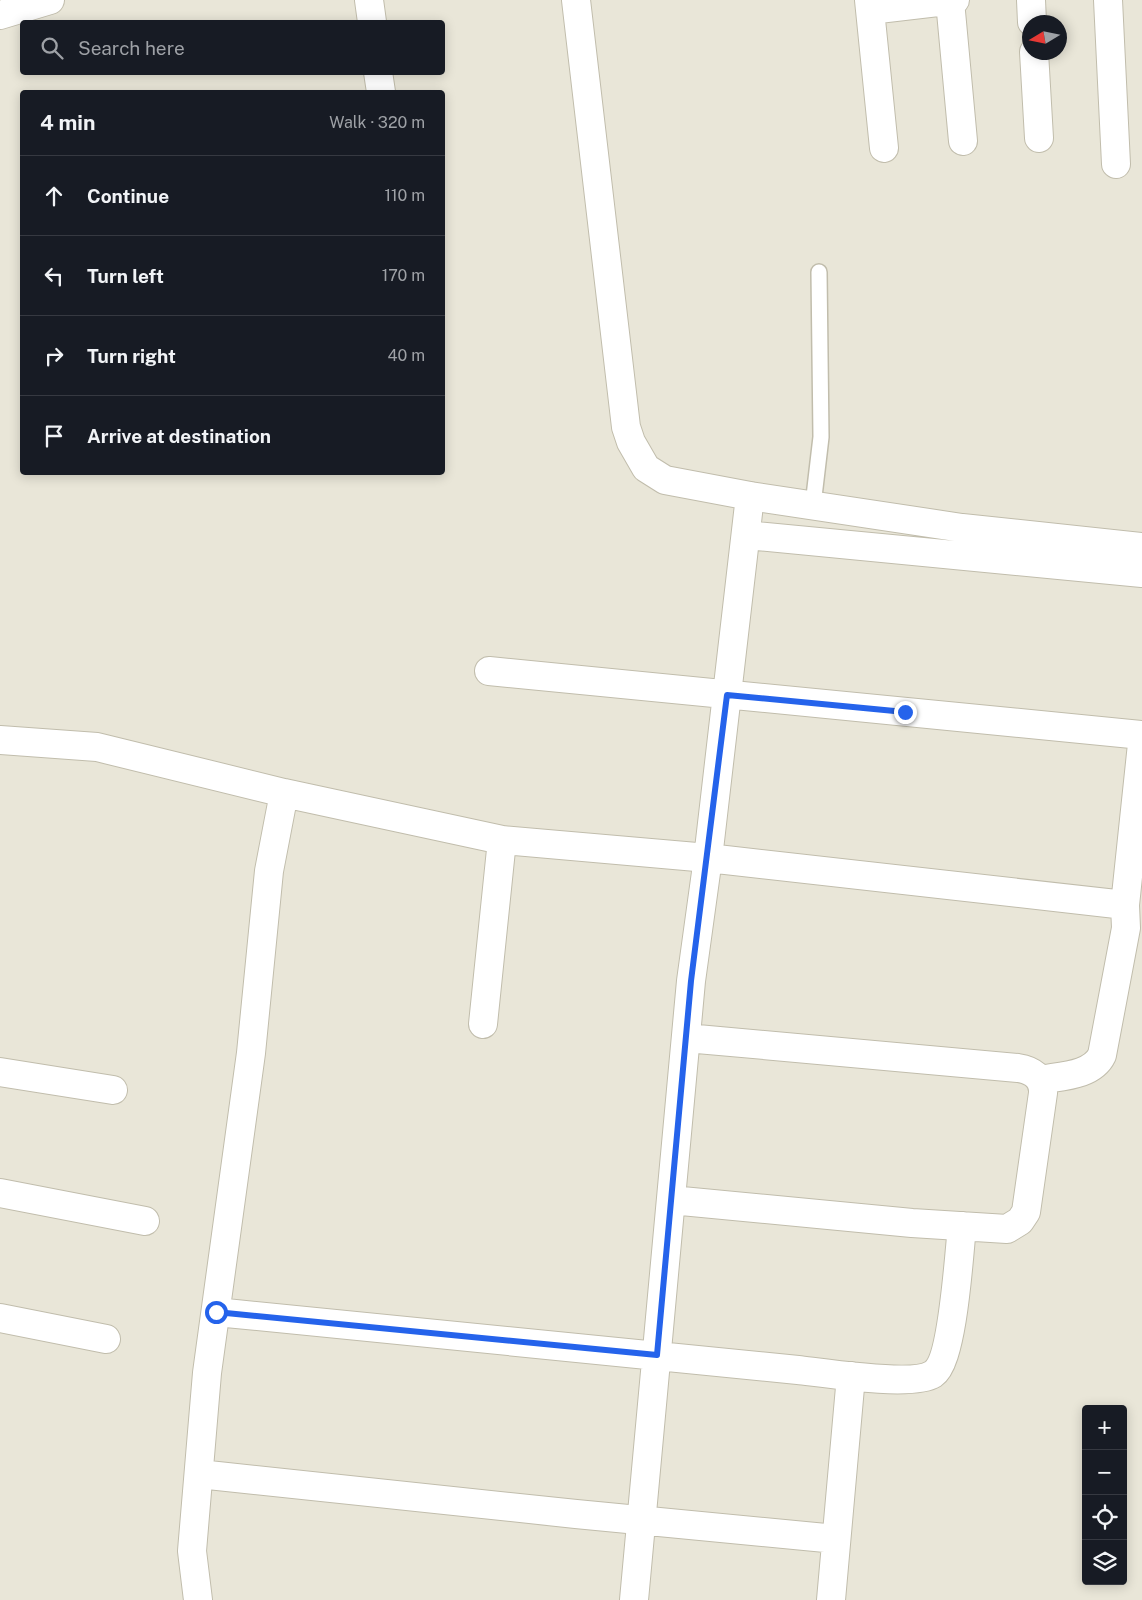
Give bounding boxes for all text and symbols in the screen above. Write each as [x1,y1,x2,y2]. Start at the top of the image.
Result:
north arrow [1022,15,1067,60]
search box [20,20,445,75]
icon: search [38,34,66,62]
text: Search here [78,37,185,59]
text: 4 min [40,110,95,135]
text: Walk · 320 m [329,113,425,132]
icon: ahead [40,182,68,210]
text: Continue [87,185,169,207]
text: 110 m [384,186,425,205]
icon: left [40,262,68,290]
text: Turn left [87,265,164,287]
text: 170 m [382,266,425,285]
icon: right [40,342,68,370]
text: Turn right [87,345,176,367]
text: 40 m [387,346,425,365]
icon: arrive [40,422,68,450]
text: Arrive at destination [87,425,271,447]
route end [894,701,917,724]
route start [205,1301,228,1324]
map controls [1082,1405,1127,1585]
button: + [1082,1405,1127,1450]
button: − [1082,1450,1127,1495]
button: locate [1082,1495,1127,1540]
button: layers [1082,1540,1127,1585]

